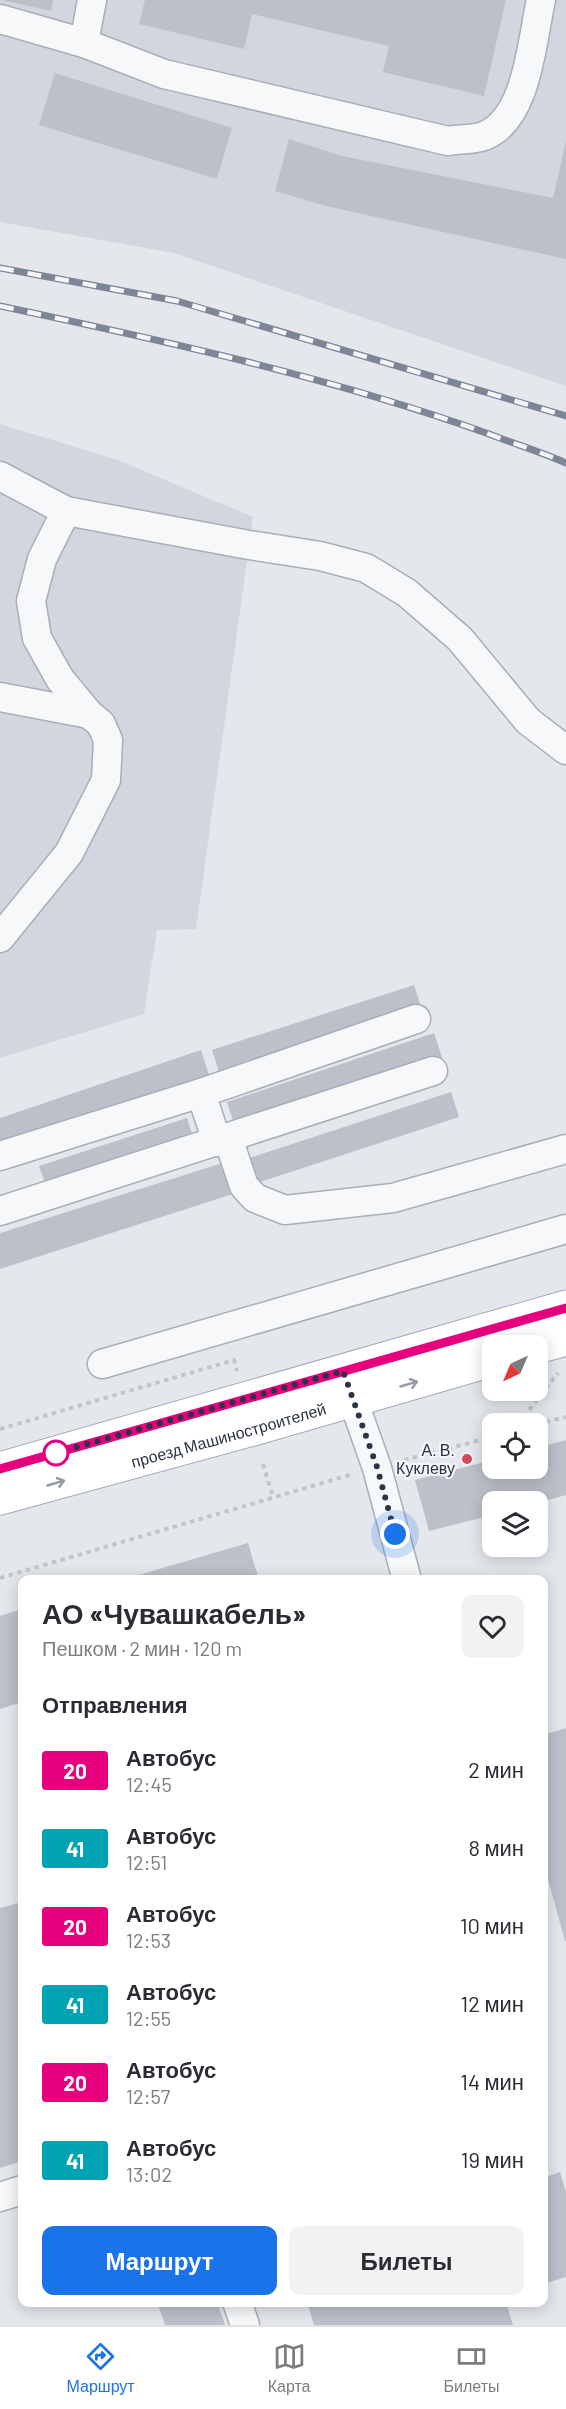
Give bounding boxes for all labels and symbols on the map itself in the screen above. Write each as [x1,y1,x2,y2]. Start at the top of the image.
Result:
north arrow [482,1335,548,1401]
one-way arrow [399,1377,418,1389]
street label: проезд Машиностроителей [129,1398,328,1471]
unlabelled marker [43,1440,69,1466]
place label: А. В. Куклеву [396,1440,455,1477]
marker: А. В. Куклеву [460,1452,474,1466]
one-way arrow [46,1476,65,1488]
your location [380,1519,410,1549]

